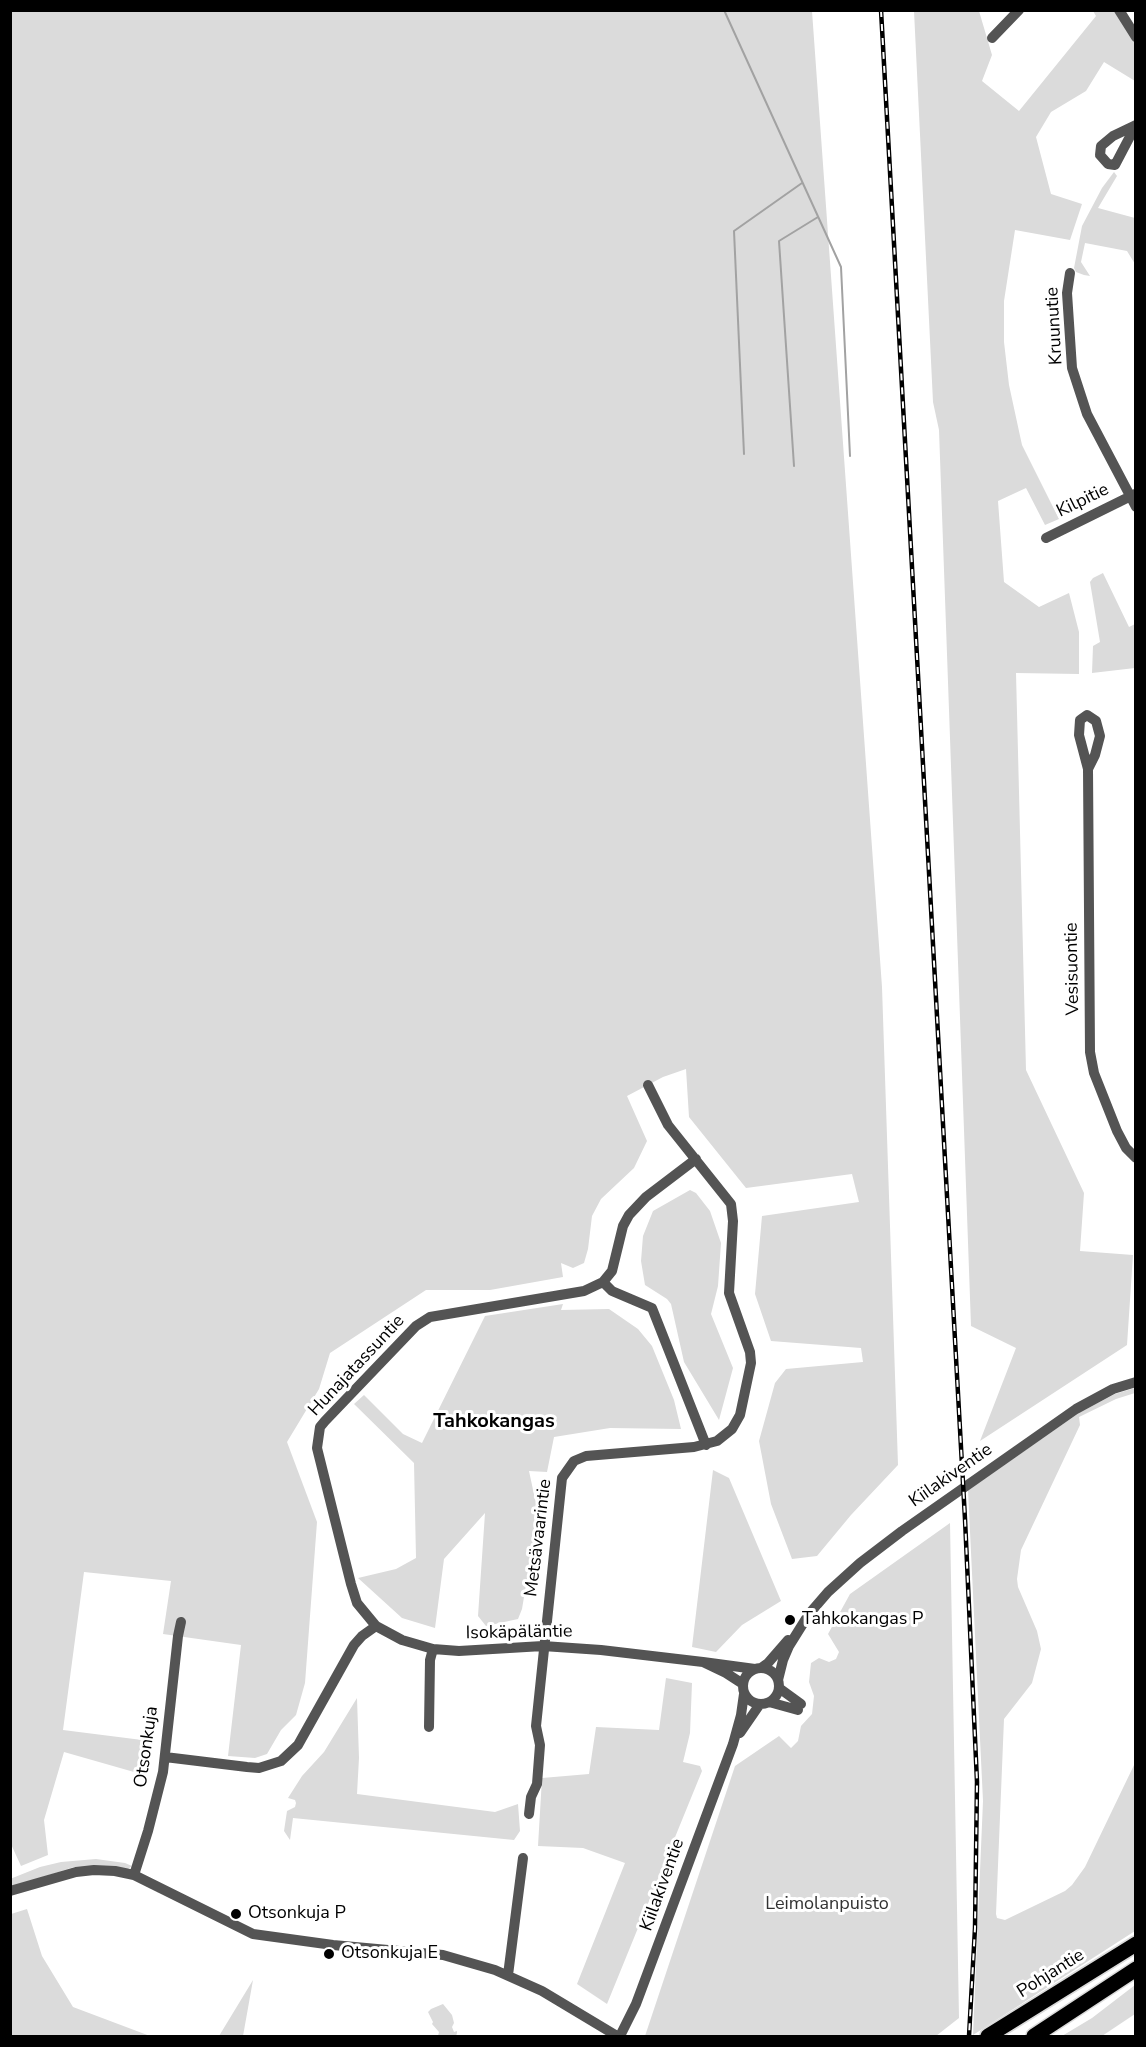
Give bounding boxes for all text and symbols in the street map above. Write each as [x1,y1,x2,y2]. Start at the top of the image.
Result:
street label: Kruunutie [1042,286,1068,366]
street label: Kilpitie [1053,479,1113,523]
street label: Vesisuontie [1061,922,1085,1016]
street label: Hunajatassuntie [304,1311,410,1421]
district label: Tahkokangas [433,1410,555,1434]
street label: Kiilakiventie [905,1439,997,1513]
street label: Metsävaarintie [521,1478,557,1598]
place label: Tahkokangas P [802,1609,923,1631]
marker: Tahkokangas P [783,1613,797,1627]
street label: Isokäpäläntie [465,1621,573,1645]
street label: Otsonkuja [131,1705,163,1789]
street label: Kiilakiventie [636,1836,690,1934]
park label: Leimolanpuisto [765,1894,889,1916]
place label: Otsonkuja P [248,1903,346,1925]
marker: Otsonkuja P [229,1907,243,1921]
place label: Otsonkuja E [341,1943,438,1965]
street label: Pohjantie [1013,1945,1089,2003]
marker: Otsonkuja E [322,1947,336,1961]

